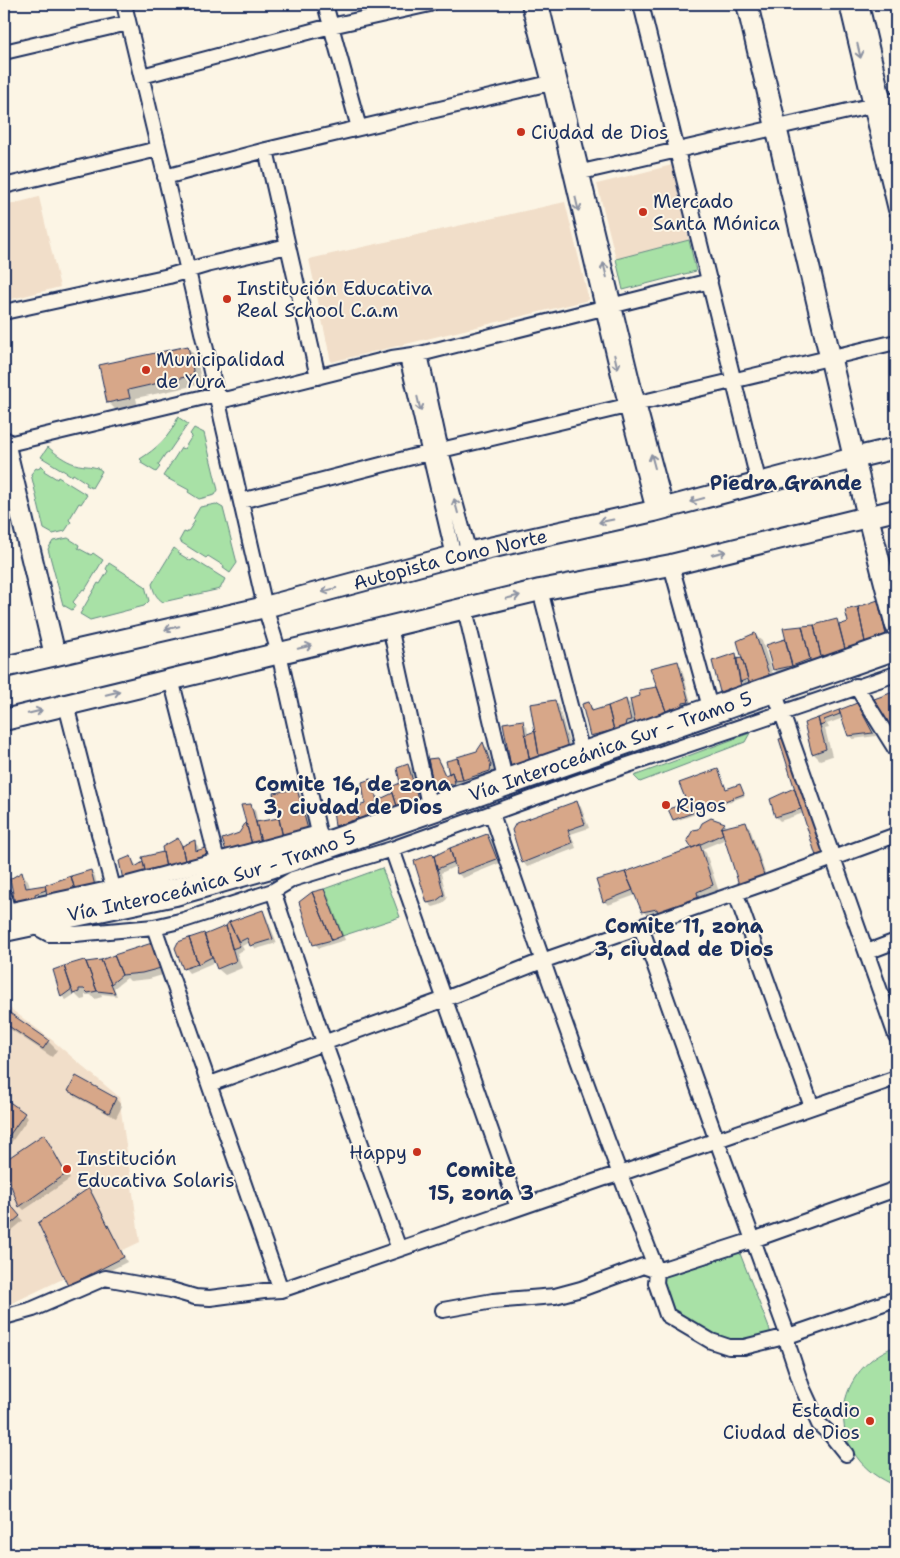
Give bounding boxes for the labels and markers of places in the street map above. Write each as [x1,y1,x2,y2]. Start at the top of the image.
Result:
place label: Ciudad de Dios [531,120,668,145]
marker: Ciudad de Dios [515,126,527,138]
place label: Mercado Santa Mónica [653,189,780,236]
marker: Mercado Santa Mónica [637,206,649,218]
place label: Institución Educativa Real School C.a.m [237,276,433,323]
marker: Institución Educativa Real School C.a.m [221,293,233,305]
place label: Municipalidad de Yura [156,347,285,394]
marker: Municipalidad de Yura [140,364,152,376]
place label: Rigos [676,793,726,818]
marker: Rigos [660,799,672,811]
place label: Happy [349,1140,407,1165]
place label: Institución Educativa Solaris [77,1146,235,1193]
marker: Happy [411,1146,423,1158]
marker: Institución Educativa Solaris [61,1163,73,1175]
place label: Estadio Ciudad de Dios [723,1398,860,1445]
marker: Estadio Ciudad de Dios [864,1415,876,1427]

